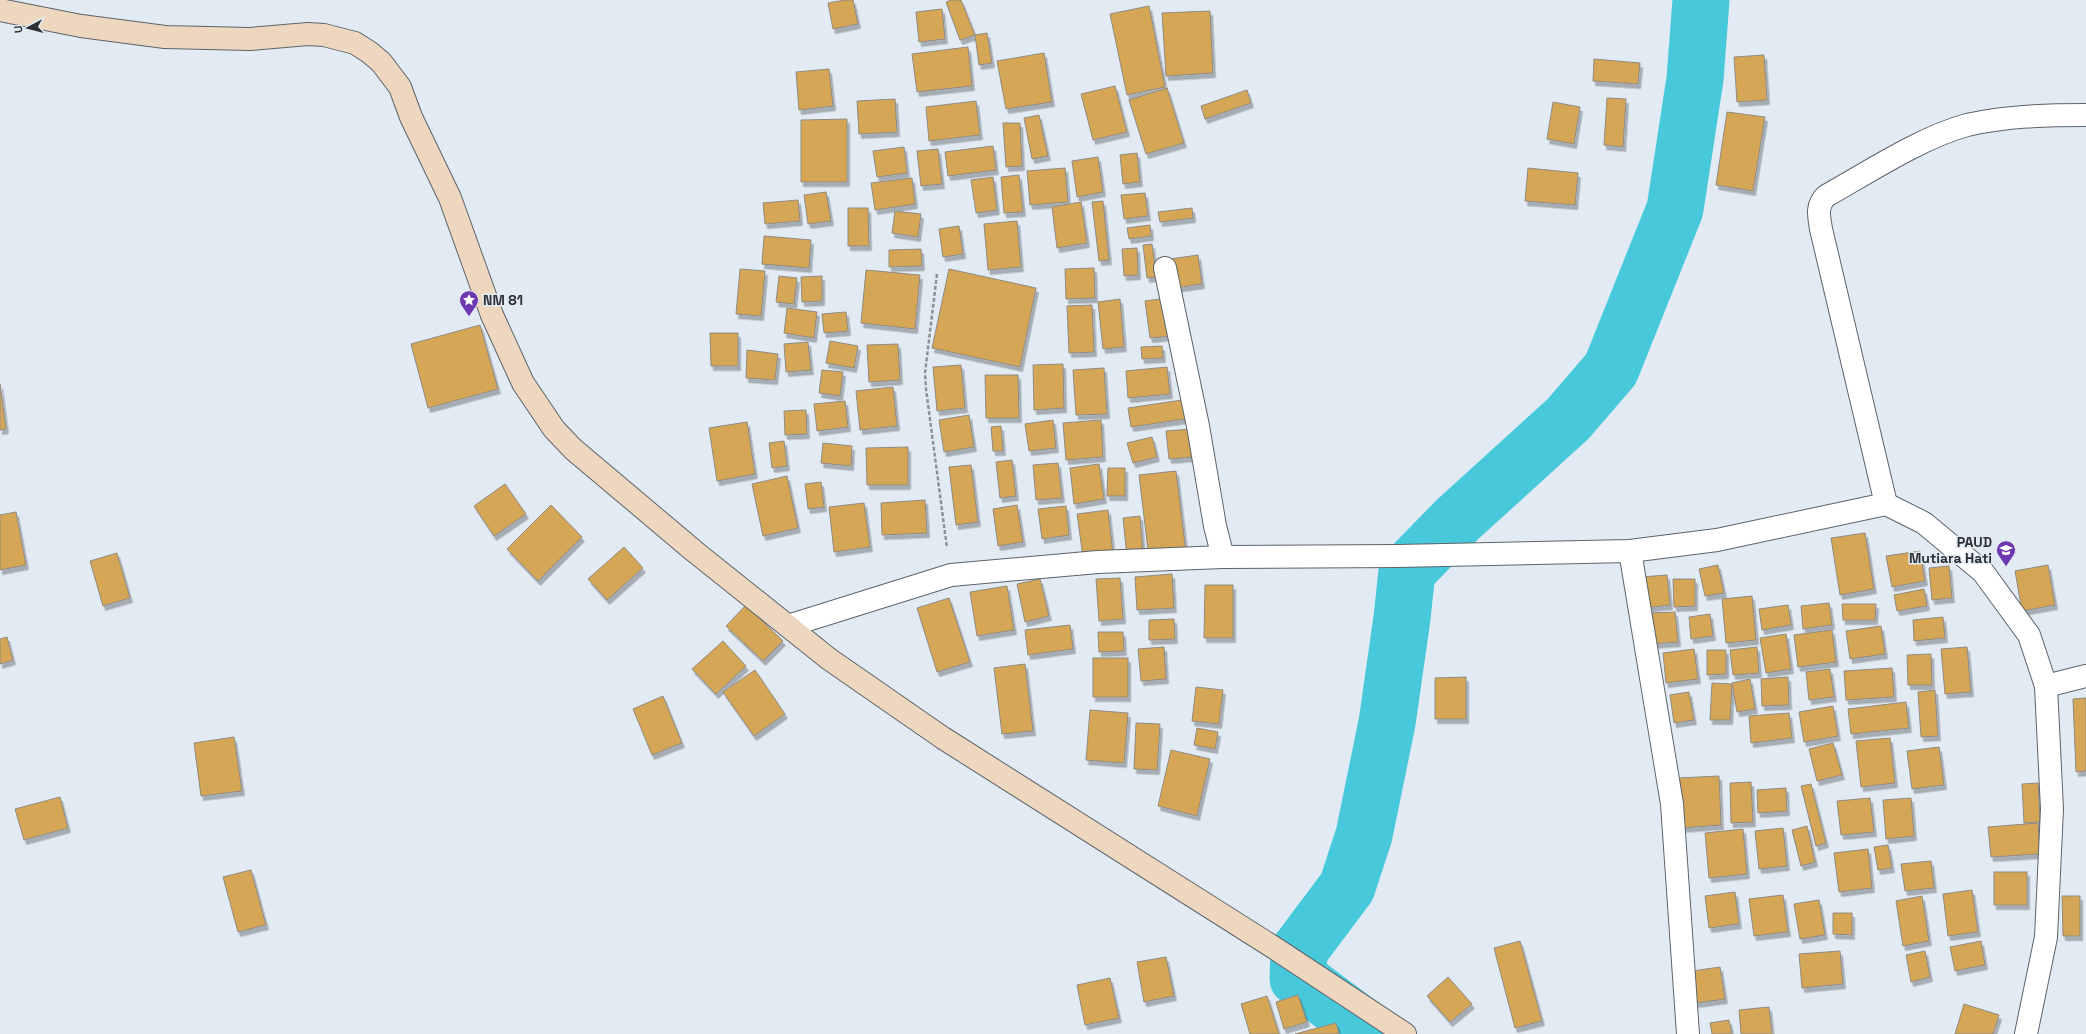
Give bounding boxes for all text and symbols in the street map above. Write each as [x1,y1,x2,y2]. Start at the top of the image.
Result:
north arrow [8,8,48,48]
text: U [11,25,25,34]
place icon: NM 81 [458,289,480,317]
place label: NM 81 [483,291,523,309]
place label: PAUD Mutiara Hati [1909,533,1992,567]
school or university icon: PAUD Mutiara Hati [1995,539,2017,567]

